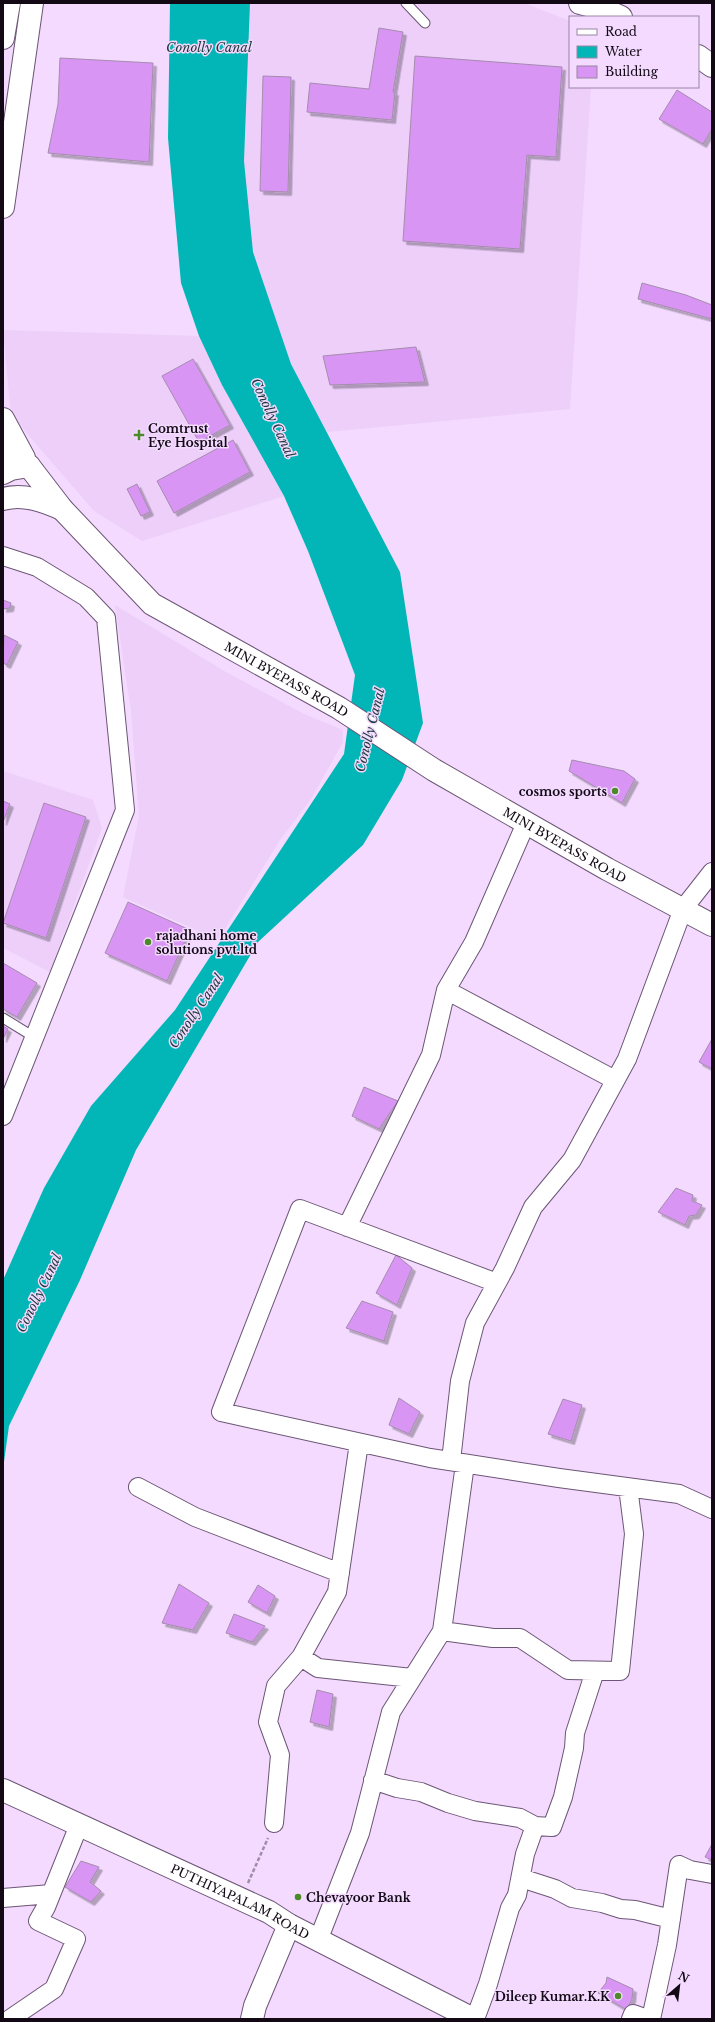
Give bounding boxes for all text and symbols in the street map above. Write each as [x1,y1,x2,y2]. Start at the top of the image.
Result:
legend [569,16,699,88]
text: Road [605,24,637,39]
water label: Conolly Canal [166,39,253,56]
text: Water [604,44,642,59]
text: Building [605,64,659,79]
water label: Conolly Canal [247,375,299,461]
place label: Comtrust Eye Hospital [148,421,228,450]
marker: Comtrust Eye Hospital [133,429,145,441]
street label: MINI BYEPASS ROAD [222,638,351,720]
water label: Conolly Canal [351,685,389,774]
place label: cosmos sports [519,784,607,799]
marker: cosmos sports [610,786,620,796]
street label: MINI BYEPASS ROAD [501,804,629,886]
place label: rajadhani home solutions pvt.ltd [156,928,258,957]
marker: rajadhani home solutions pvt.ltd [143,937,153,947]
water label: Conolly Canal [165,970,228,1051]
water label: Conolly Canal [13,1250,66,1335]
street label: PUTHIYAPALAM ROAD [168,1861,312,1942]
place label: Chevayoor Bank [306,1890,412,1905]
marker: Chevayoor Bank [293,1892,303,1902]
north arrow [659,1966,699,2006]
text: N [676,1969,692,1986]
place label: Dileep Kumar.K.K [495,1989,611,2004]
marker: Dileep Kumar.K.K [613,1991,623,2001]

